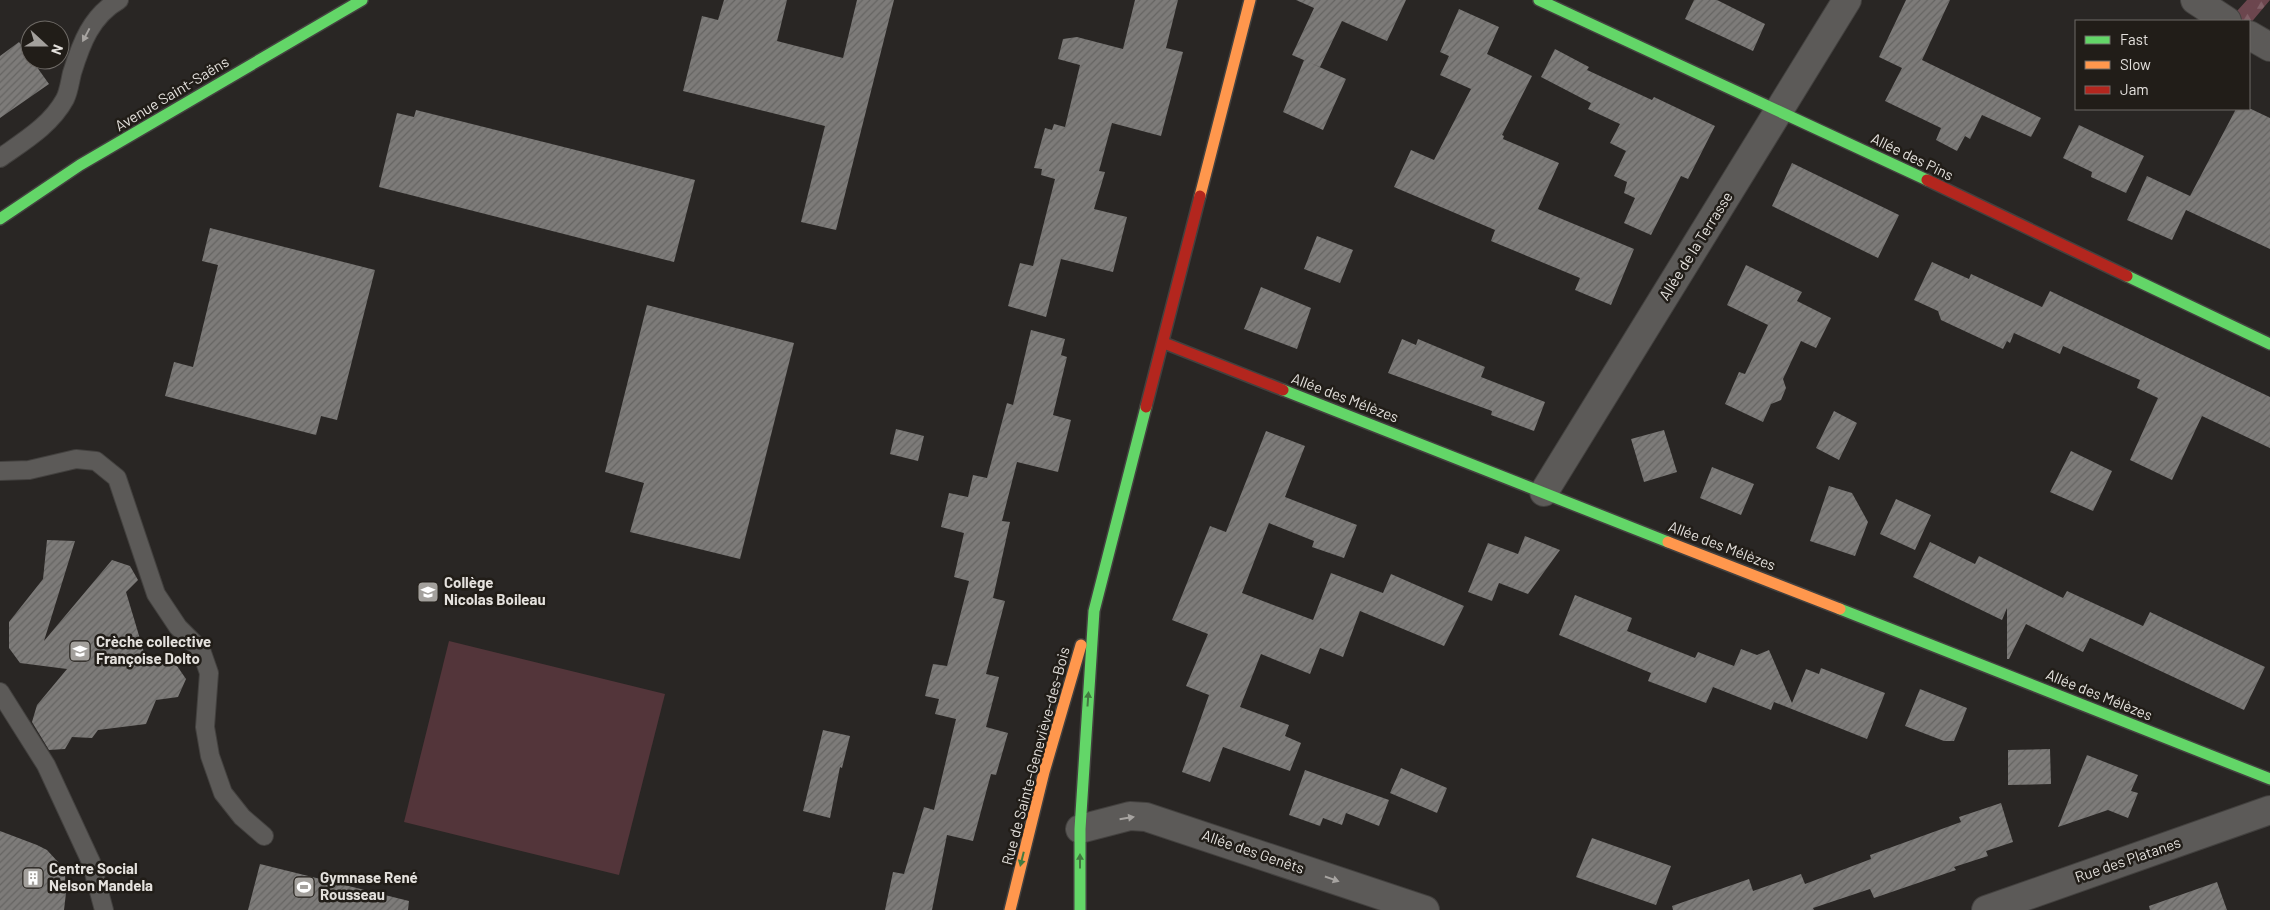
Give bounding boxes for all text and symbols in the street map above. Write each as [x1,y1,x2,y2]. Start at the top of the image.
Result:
north arrow [20,20,70,70]
legend [2075,20,2250,110]
one-way arrow [82,28,90,42]
text: Fast [2120,30,2148,48]
text: N [48,42,67,57]
street label: Avenue Saint-Saëns [111,52,232,134]
text: Slow [2120,55,2151,73]
text: Jam [2120,80,2149,98]
street label: Allée des Pins [1868,128,1957,184]
street label: Allée de la Terrasse [1655,188,1736,303]
street label: Allée des Mélèzes [1289,368,1401,426]
street label: Allée des Mélèzes [1666,516,1778,574]
place label: Collège Nicolas Boileau [444,573,546,608]
school or university icon: Collège Nicolas Boileau [416,580,440,604]
place label: Crèche collective Françoise Dolto [96,632,211,667]
school or university icon: Crèche collective Françoise Dolto [68,639,92,663]
street label: Rue de Sainte-Geneviève-des-Bois [997,645,1073,867]
street label: Allée des Mélèzes [2044,665,2155,724]
one-way arrow [1085,691,1093,707]
one-way arrow [1120,814,1136,822]
street label: Allée des Genêts [1200,825,1307,877]
street label: Rue des Platanes [2072,833,2183,886]
one-way arrow [1018,852,1026,867]
one-way arrow [1076,853,1084,869]
place label: Centre Social Nelson Mandela [49,859,153,894]
building icon: Centre Social Nelson Mandela [21,866,45,890]
place label: Gymnase René Rousseau [320,868,418,903]
sports icon: Gymnase René Rousseau [292,875,316,899]
one-way arrow [1325,875,1340,883]

